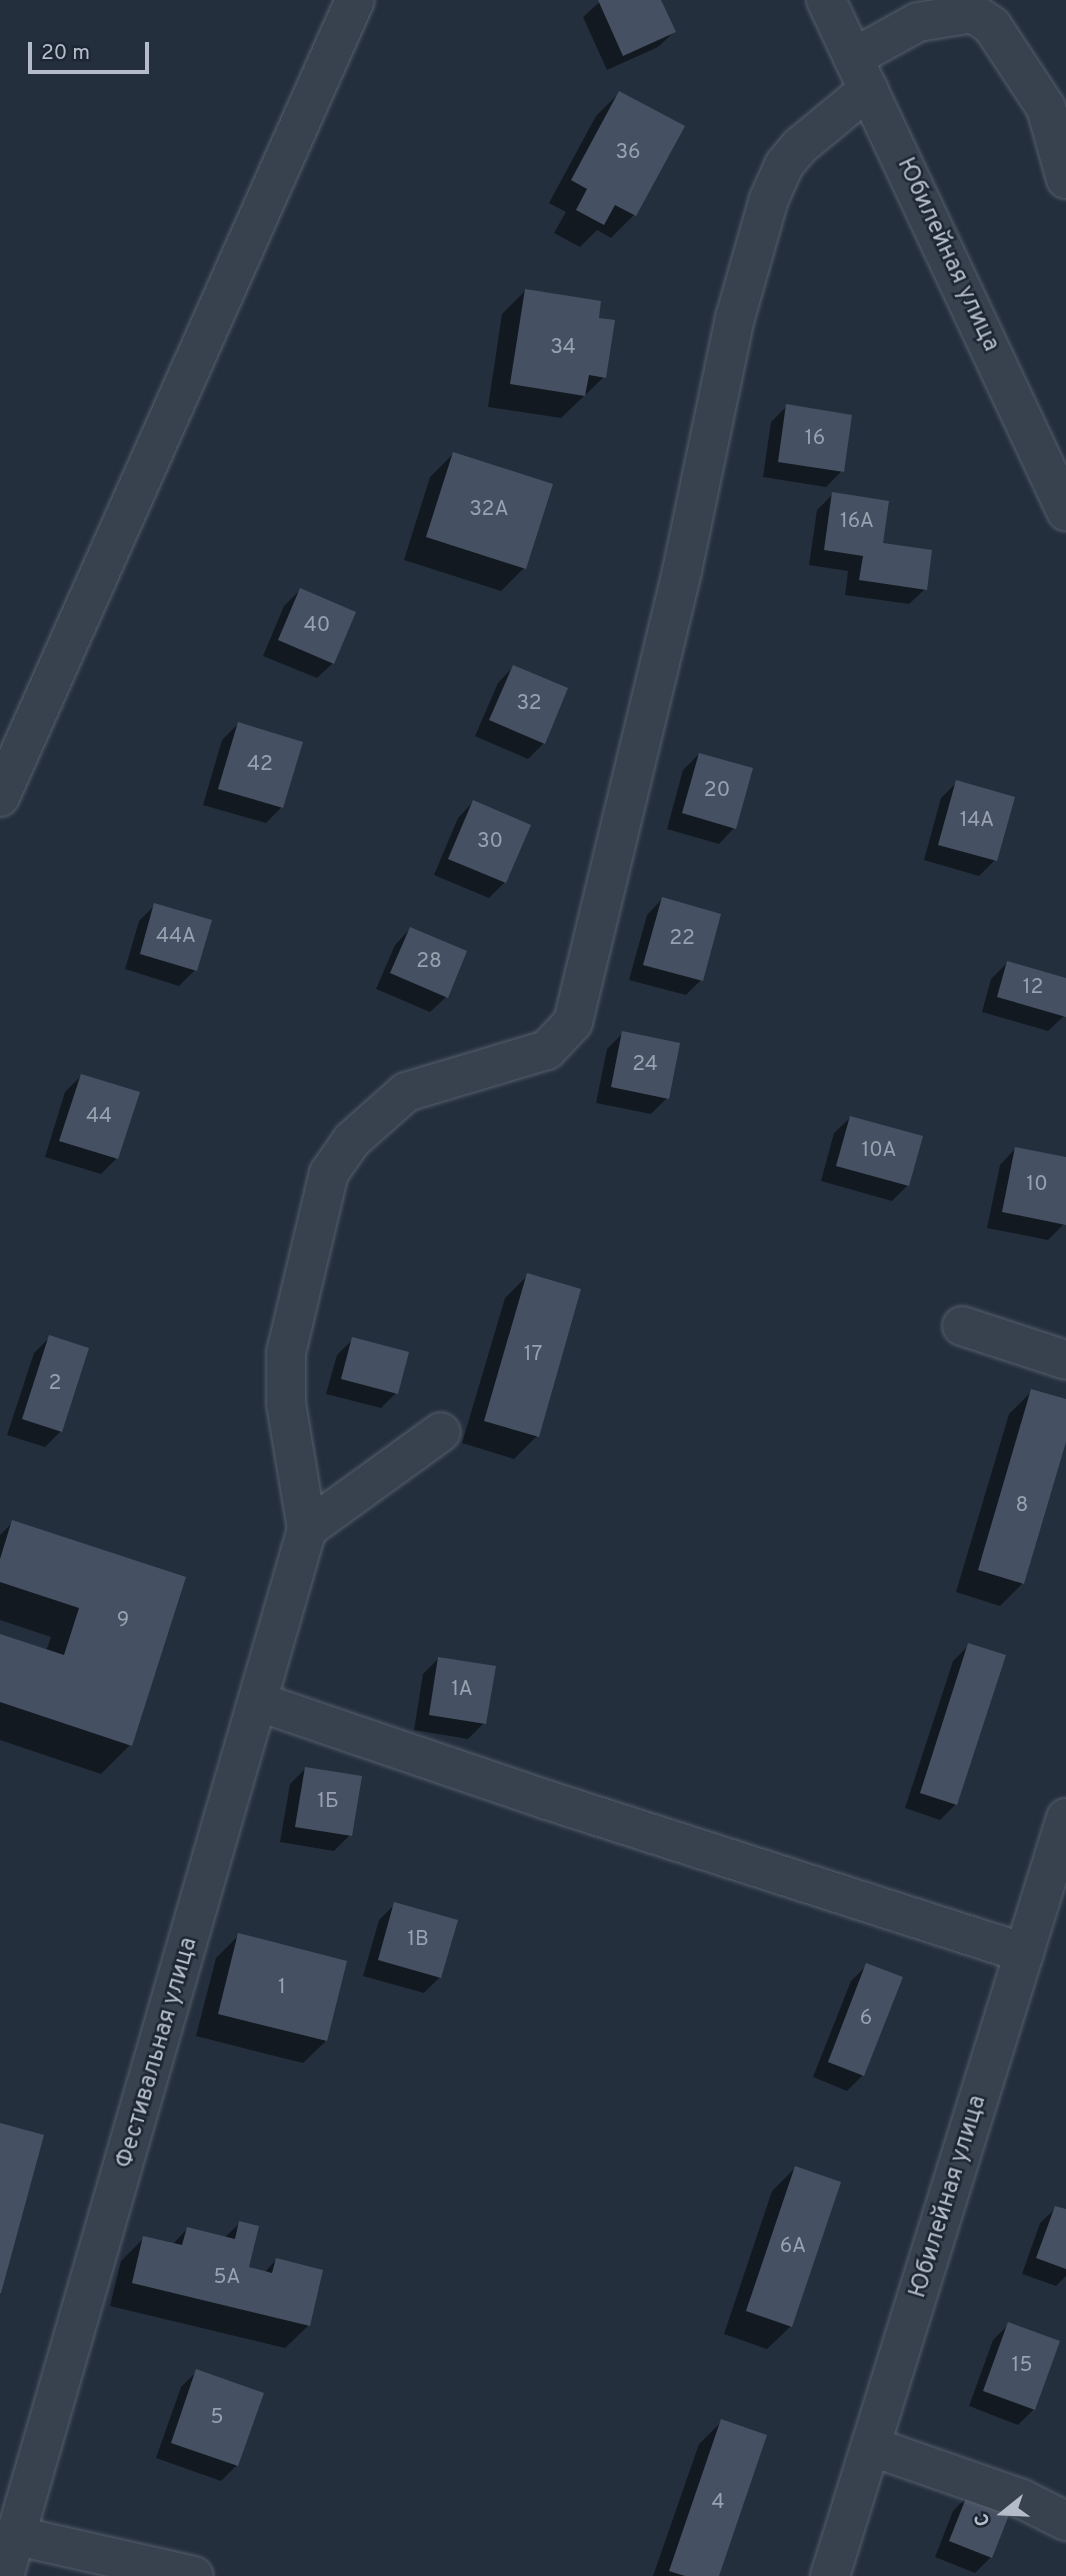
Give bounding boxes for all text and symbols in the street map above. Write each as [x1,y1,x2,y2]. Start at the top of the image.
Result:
scale bar [32,28,152,72]
text: 20 m [41,40,90,67]
house number: 36 [615,140,641,166]
street label: Юбилейная улица [889,154,1005,356]
house number: 34 [550,335,576,361]
house number: 16 [805,426,825,452]
house number: 32А [469,497,509,523]
house number: 16А [840,509,874,535]
house number: 40 [304,613,330,639]
house number: 32 [516,691,542,717]
house number: 42 [247,752,273,778]
house number: 20 [704,778,730,804]
house number: 14А [960,808,994,834]
house number: 30 [477,829,503,855]
house number: 44А [156,924,196,950]
house number: 22 [669,926,695,952]
house number: 28 [416,949,442,975]
house number: 12 [1023,975,1043,1001]
house number: 24 [632,1052,658,1078]
house number: 44 [86,1104,112,1130]
house number: 10А [862,1138,896,1164]
house number: 10 [1026,1172,1048,1198]
house number: 17 [524,1342,542,1368]
house number: 2 [49,1371,61,1397]
house number: 8 [1016,1493,1028,1519]
house number: 9 [117,1608,129,1634]
house number: 1А [451,1677,473,1703]
house number: 1Б [317,1789,339,1815]
house number: 1В [407,1927,429,1953]
street label: Фестивальная улица [111,1934,205,2172]
house number: 1 [278,1975,286,2001]
house number: 6 [860,2006,872,2032]
street label: Юбилейная улица [904,2092,994,2302]
house number: 6А [780,2234,806,2260]
house number: 5А [214,2265,240,2291]
house number: 15 [1012,2353,1032,2379]
house number: 5 [210,2405,224,2431]
north arrow [968,2478,1038,2548]
house number: 4 [711,2490,725,2516]
text: С [970,2510,996,2529]

